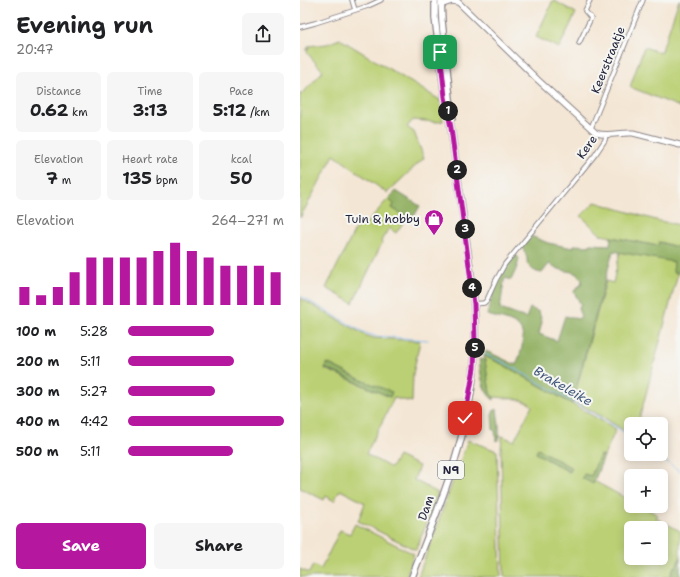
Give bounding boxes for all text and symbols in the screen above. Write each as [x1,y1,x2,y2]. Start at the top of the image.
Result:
text: Evening run [16,11,153,40]
button: share [242,13,284,55]
street label: Keerstraatje [587,24,629,96]
pin [423,35,457,69]
text: 20:47 [16,41,54,58]
icon: arrive [429,41,451,63]
text: Distance [36,84,81,99]
text: Time [137,84,163,99]
text: Pace [229,84,253,99]
text: 0.62 [30,99,68,121]
text: 3:13 [132,99,168,121]
text: 5:12 [213,99,246,121]
pin: 1 [438,101,458,121]
text: 1 [445,103,451,118]
text: km [68,105,88,120]
text: /km [246,105,270,120]
street label: Kere [573,132,601,162]
text: Elevation [34,152,83,167]
text: Heart rate [122,152,178,167]
text: kcal [231,152,252,167]
pin: 2 [447,160,467,180]
text: 2 [453,162,461,177]
text: 7 [46,167,58,189]
text: 135 [122,167,152,189]
text: 50 [230,167,253,189]
text: m [58,173,71,188]
text: bpm [152,173,178,188]
shop icon: Tuin & hobby [423,208,445,236]
place label: Tuin & hobby [345,211,420,227]
text: Elevation [16,212,74,229]
text: 264–271 m [211,212,284,229]
pin: 3 [455,219,475,239]
text: 3 [461,221,469,236]
pin: 4 [462,278,482,298]
text: 4 [468,280,476,295]
text: 100 m [16,323,56,340]
text: 5:28 [80,323,108,340]
pin: 5 [465,338,485,358]
text: 5 [472,340,478,355]
text: 200 m [16,353,59,370]
text: 5:11 [80,353,101,370]
water label: Brakeleike [530,362,596,410]
text: 300 m [16,383,60,400]
text: 5:27 [80,383,108,400]
pin [448,401,482,435]
icon: check [454,407,476,429]
text: 400 m [16,413,60,430]
text: 4:42 [80,413,109,430]
map controls [624,417,668,565]
button: locate [624,417,668,461]
text: 500 m [16,443,59,460]
text: 5:11 [80,443,101,460]
road number: N9 [438,461,464,479]
button: + [624,469,668,513]
street label: Dam [414,493,438,523]
button: − [624,521,668,565]
button: Save [16,523,146,569]
button: Share [154,523,284,569]

